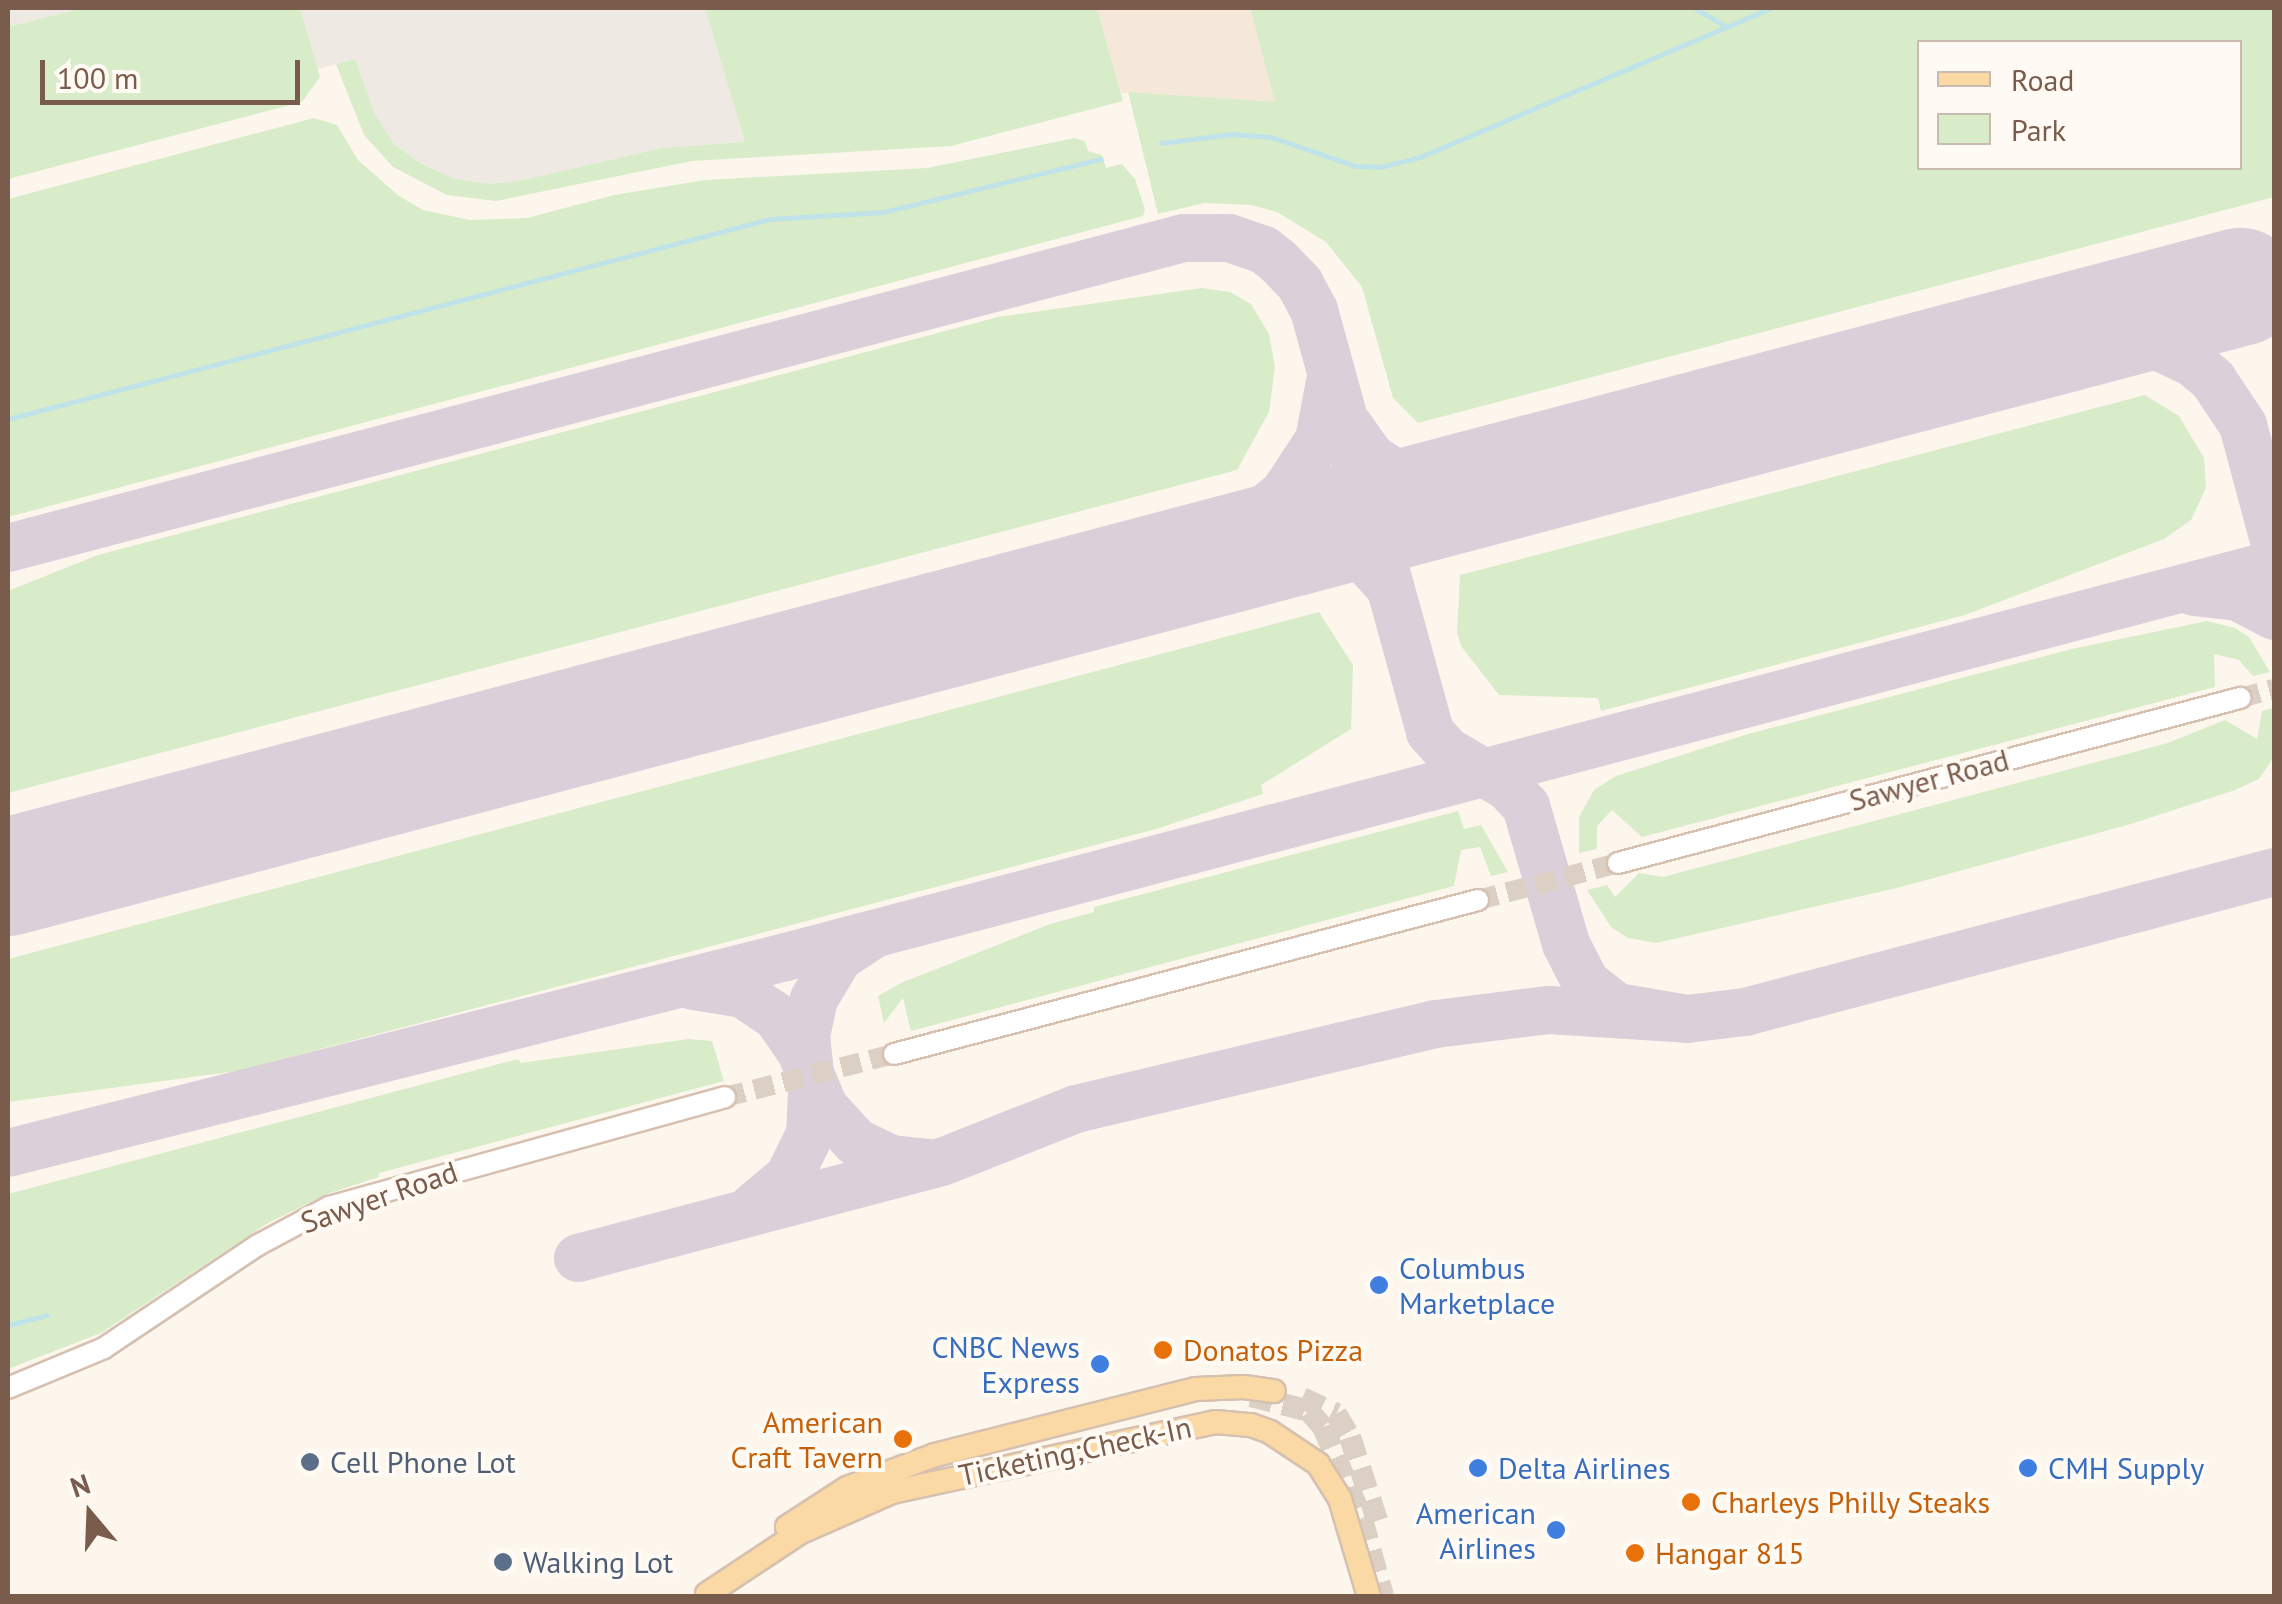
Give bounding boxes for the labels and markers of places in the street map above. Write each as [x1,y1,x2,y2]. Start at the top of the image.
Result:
place label: Columbus Marketplace [1399,1250,1555,1320]
marker: Columbus Marketplace [1368,1274,1390,1296]
place label: CNBC News Express [930,1329,1080,1400]
place label: Donatos Pizza [1183,1332,1363,1368]
marker: Donatos Pizza [1152,1339,1174,1361]
marker: CNBC News Express [1089,1353,1111,1375]
place label: American Craft Tavern [730,1404,883,1474]
marker: American Craft Tavern [892,1428,914,1450]
place label: Cell Phone Lot [330,1444,516,1480]
place label: Delta Airlines [1498,1450,1672,1486]
place label: CMH Supply [2048,1450,2204,1486]
marker: Cell Phone Lot [299,1451,321,1473]
marker: Delta Airlines [1467,1457,1489,1479]
marker: CMH Supply [2017,1457,2039,1479]
place label: Charleys Philly Steaks [1711,1484,1991,1520]
marker: Charleys Philly Steaks [1680,1491,1702,1513]
place label: American Airlines [1416,1495,1536,1566]
marker: American Airlines [1545,1519,1567,1541]
place label: Hangar 815 [1655,1535,1805,1571]
marker: Hangar 815 [1624,1542,1646,1564]
place label: Walking Lot [523,1544,673,1580]
marker: Walking Lot [492,1551,514,1573]

